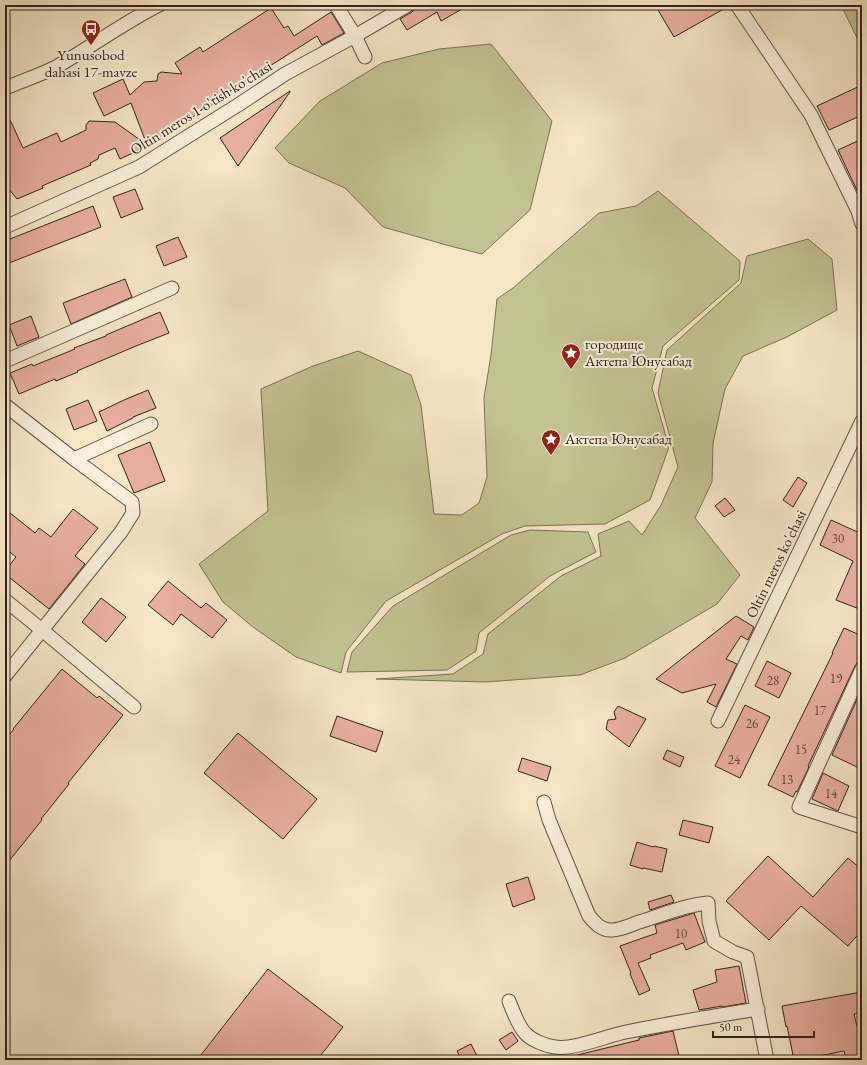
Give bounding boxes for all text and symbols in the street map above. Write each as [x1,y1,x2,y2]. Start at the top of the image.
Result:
bus stop icon: Yunusobod dahasi 17-mavze [80,18,102,46]
place label: Yunusobod dahasi 17-mavze [45,45,138,81]
street label: Oltin meros 1-o'tish ko'chasi [126,56,275,159]
place label: городище Актепа Юнусабад [584,334,692,370]
place icon: городище Актепа Юнусабад [560,342,582,370]
place icon: Актепа Юнусабад [540,428,562,456]
place label: Актепа Юнусабад [564,429,672,448]
street label: Oltin meros ko'chasi [741,506,810,621]
house number: 30 [832,530,844,547]
house number: 19 [830,670,843,687]
house number: 28 [767,672,779,689]
house number: 17 [814,702,827,719]
house number: 26 [746,715,758,732]
house number: 15 [795,741,807,758]
house number: 24 [728,751,741,768]
house number: 13 [781,771,793,788]
house number: 14 [825,785,838,802]
house number: 10 [675,925,687,942]
scale bar [713,1013,814,1039]
text: 50 m [719,1019,743,1035]

